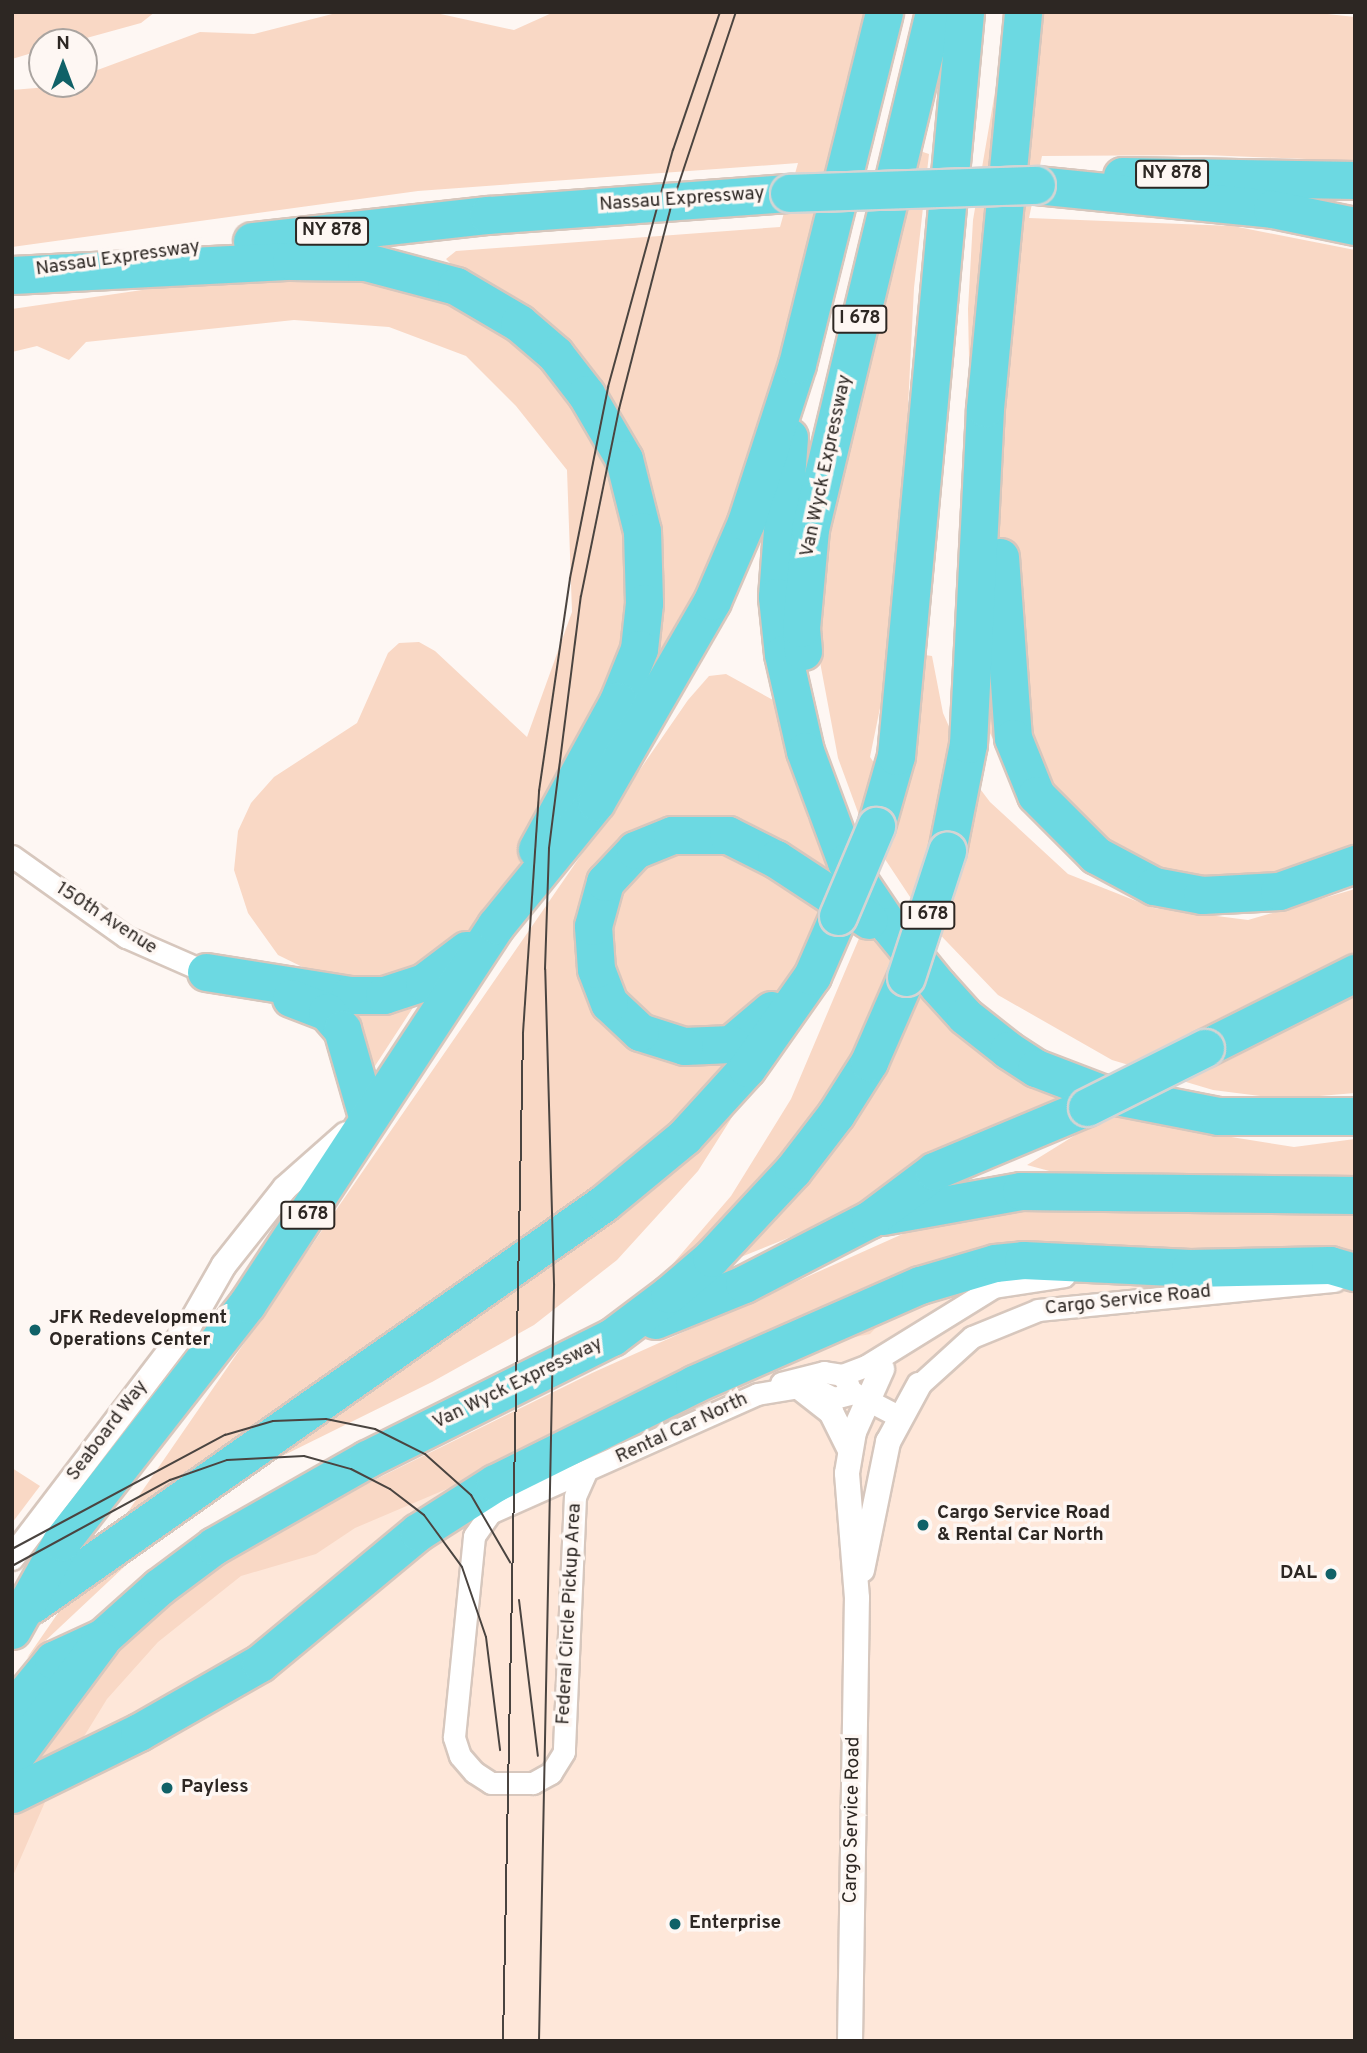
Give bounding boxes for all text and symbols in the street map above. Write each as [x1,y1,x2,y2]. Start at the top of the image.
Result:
north arrow [28,28,98,98]
text: N [56,32,70,56]
road number: NY 878 [1134,160,1210,188]
street label: Nassau Expressway [599,183,765,217]
road number: NY 878 [294,216,370,246]
street label: Nassau Expressway [34,236,202,282]
road number: I 678 [832,304,888,334]
street label: Van Wyck Expressway [796,373,858,559]
street label: 150th Avenue [51,878,161,960]
road number: I 678 [900,900,956,930]
road number: I 678 [280,1200,336,1230]
street label: Cargo Service Road [1044,1281,1212,1321]
place label: JFK Redevelopment Operations Center [49,1308,227,1352]
marker: JFK Redevelopment Operations Center [27,1322,43,1338]
street label: Van Wyck Expressway [429,1333,607,1435]
street label: Seaboard Way [63,1376,153,1486]
street label: Rental Car North [612,1388,752,1470]
street label: Federal Circle Pickup Area [553,1502,587,1726]
place label: Cargo Service Road & Rental Car North [937,1503,1110,1547]
marker: Cargo Service Road & Rental Car North [915,1517,931,1533]
place label: DAL [1280,1563,1317,1585]
marker: DAL [1323,1566,1339,1582]
street label: Cargo Service Road [840,1736,866,1904]
place label: Payless [181,1777,249,1799]
marker: Payless [159,1780,175,1796]
place label: Enterprise [689,1913,781,1935]
marker: Enterprise [667,1916,683,1932]

